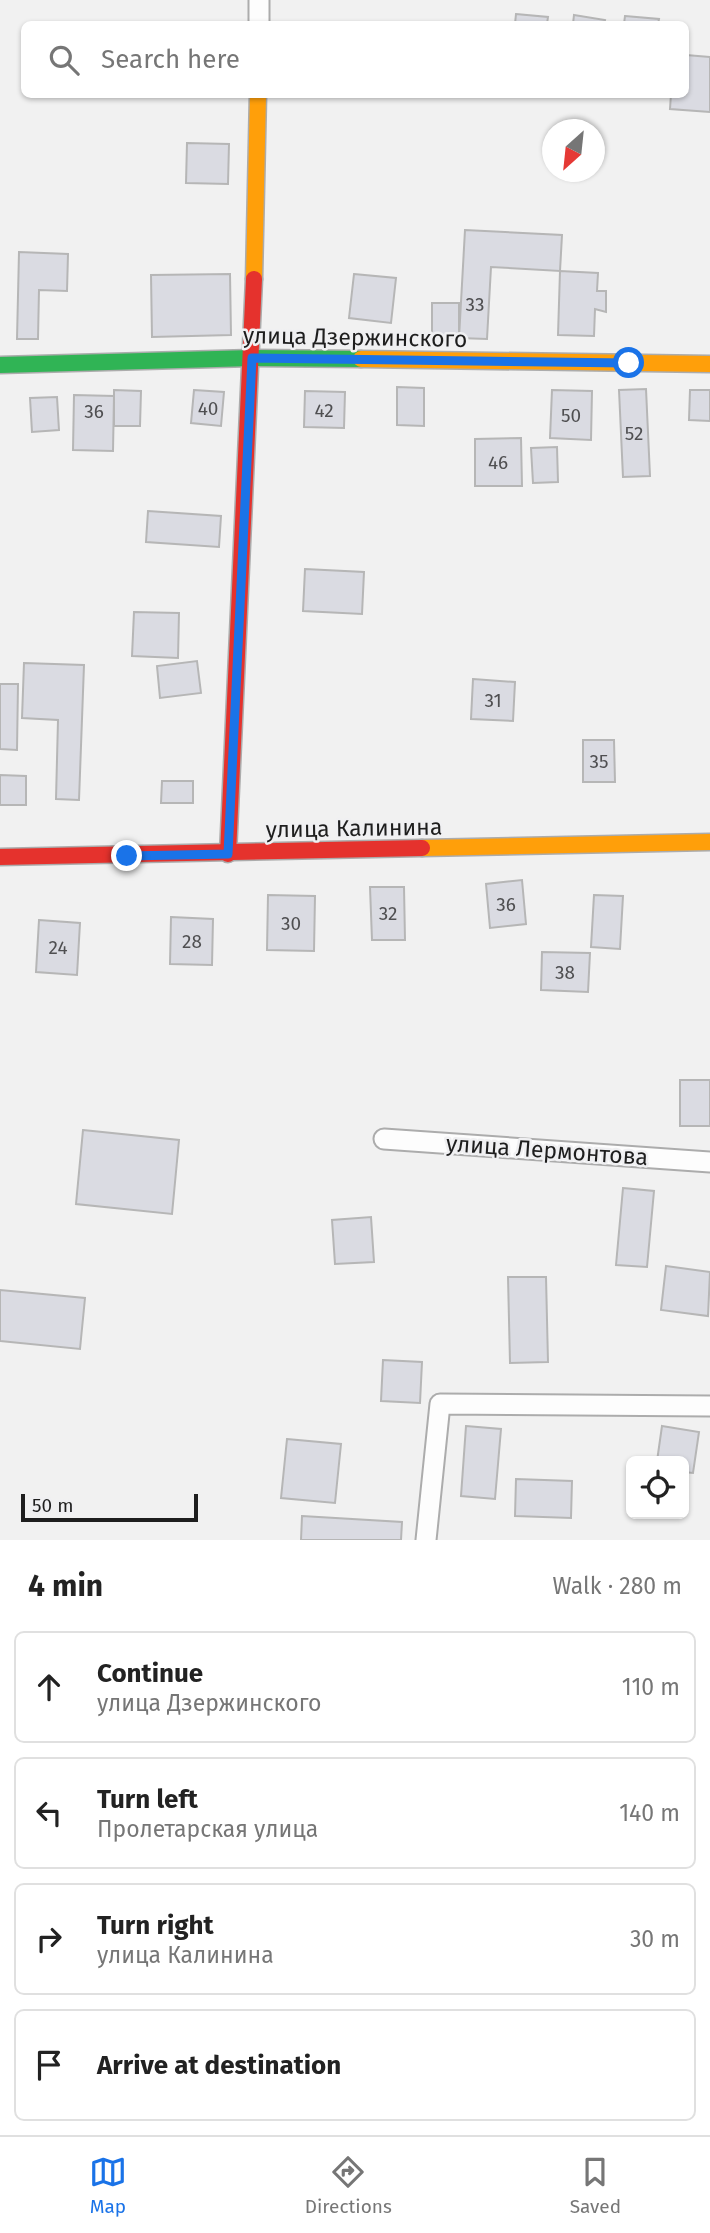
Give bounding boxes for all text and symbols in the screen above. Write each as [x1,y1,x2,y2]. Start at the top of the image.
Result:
search box [21,21,689,98]
icon: search [45,41,83,79]
text: Search here [101,44,240,75]
north arrow [542,119,605,182]
house number: 33 [466,293,484,316]
street label: улица Дзержинского [243,321,467,353]
route start [613,347,644,378]
house number: 40 [198,397,218,420]
house number: 42 [314,399,334,422]
house number: 36 [84,400,104,423]
house number: 50 [561,404,581,427]
house number: 52 [625,422,643,445]
house number: 46 [488,451,508,474]
house number: 31 [484,689,502,712]
house number: 35 [589,750,609,773]
street label: улица Калинина [265,812,443,844]
route end [111,840,142,871]
house number: 36 [496,893,516,916]
house number: 32 [379,902,397,925]
house number: 30 [281,912,301,935]
house number: 28 [182,930,202,953]
house number: 24 [48,936,68,959]
house number: 38 [555,961,575,984]
street label: улица Лермонтова [445,1129,649,1171]
map controls [626,1456,689,1519]
button: locate [626,1456,689,1519]
scale bar [21,1491,198,1523]
text: 50 m [32,1494,73,1517]
text: 4 min [28,1568,103,1604]
text: Walk · 280 m [552,1572,682,1600]
text: Continue [97,1658,203,1689]
icon: ahead [30,1668,68,1706]
text: 110 m [622,1673,680,1701]
text: улица Дзержинского [97,1689,321,1717]
text: Turn left [97,1784,198,1815]
icon: left [30,1794,68,1832]
text: 140 m [619,1799,680,1827]
text: Пролетарская улица [97,1815,318,1843]
text: Turn right [97,1910,214,1941]
icon: right [30,1920,68,1958]
text: 30 m [630,1925,680,1953]
text: улица Калинина [97,1941,274,1969]
icon: arrive [30,2046,68,2084]
text: Arrive at destination [97,2050,341,2081]
tab: Map [89,2153,127,2218]
tab: Directions [305,2153,392,2218]
tab: Saved [570,2153,621,2218]

